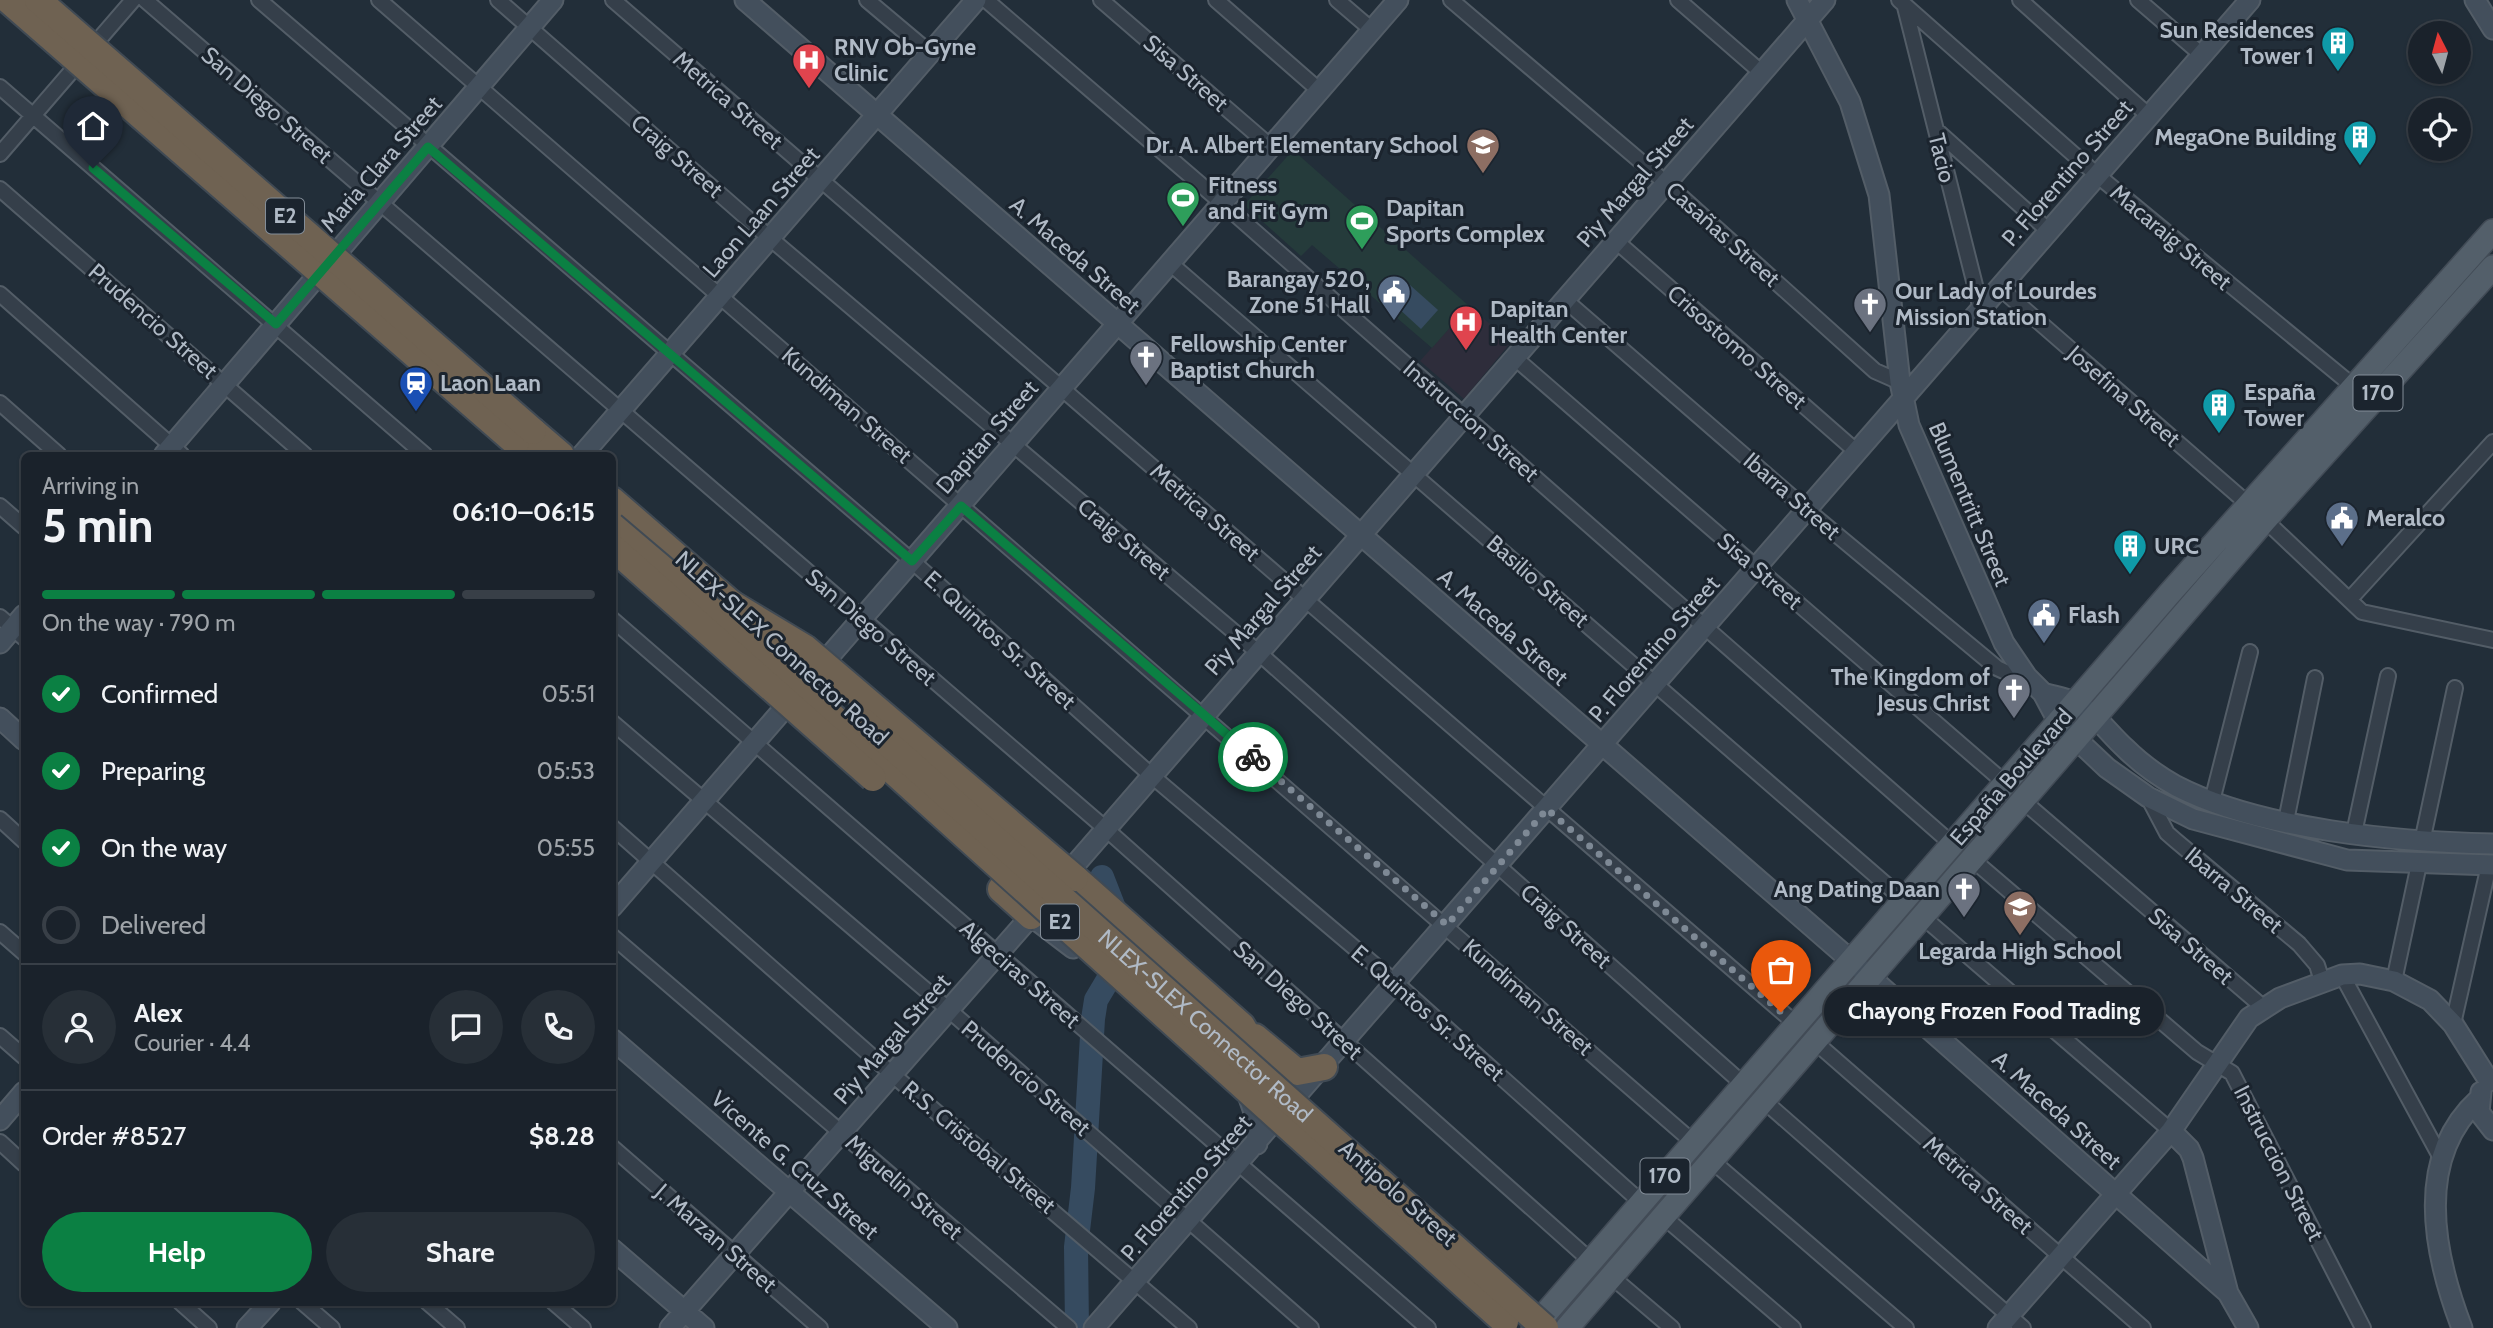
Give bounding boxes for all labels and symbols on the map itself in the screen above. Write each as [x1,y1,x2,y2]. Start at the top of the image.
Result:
place label: Sun Residences Tower 1 [2160,16,2314,70]
north arrow [2408,21,2471,84]
building icon: Sun Residences Tower 1 [2319,24,2357,73]
street label: Sisa Street [1138,29,1234,118]
place label: RNV Ob-Gyne Clinic [834,33,976,87]
street label: San Diego Street [196,41,338,170]
hospital icon: RNV Ob-Gyne Clinic [790,41,828,90]
street label: Metrica Street [668,45,789,155]
street label: Maria Clara Street [314,90,448,238]
street label: P. Florentino Street [1996,94,2138,252]
pin [63,96,123,168]
street label: Craig Street [625,108,729,204]
street label: Piy Margal Street [1571,111,1699,253]
building icon: MegaOne Building [2341,118,2379,167]
place label: MegaOne Building [2154,123,2336,151]
school or university icon: Dr. A. Albert Elementary School [1464,126,1502,175]
street label: Tacio [1922,130,1962,186]
place label: Dr. A. Albert Elementary School [1145,131,1458,159]
street label: Laon Laan Street [697,141,826,283]
place label: Fitness and Fit Gym [1208,171,1328,225]
street label: Casañas Street [1660,176,1786,293]
street label: Macaraig Street [2105,178,2238,296]
sports icon: Fitness and Fit Gym [1164,179,1202,228]
street label: A. Maceda Street [1004,191,1146,319]
place label: Dapitan Sports Complex [1386,194,1546,248]
road number: E2 [266,198,304,234]
sports icon: Dapitan Sports Complex [1343,202,1381,251]
street label: Prudencio Street [83,257,223,385]
place label: Barangay 520, Zone 51 Hall [1227,265,1370,319]
public building icon: Barangay 520, Zone 51 Hall [1375,273,1413,322]
place label: Our Lady of Lourdes Mission Station [1895,277,2097,331]
street label: Crisostomo Street [1662,279,1813,415]
church icon: Our Lady of Lourdes Mission Station [1851,285,1889,334]
place label: Dapitan Health Center [1490,295,1627,349]
hospital icon: Dapitan Health Center [1447,303,1485,352]
place label: Fellowship Center Baptist Church [1170,330,1347,384]
church icon: Fellowship Center Baptist Church [1127,338,1165,387]
street label: Josefina Street [2061,339,2186,453]
street label: Kundiman Street [776,341,918,469]
street label: Instruccion Street [1397,355,1545,488]
station icon: Laon Laan [397,364,435,413]
place label: Laon Laan [440,369,541,397]
street label: Dapitan Street [930,374,1044,499]
road number: 170 [2354,376,2402,410]
place label: España Tower [2244,378,2316,432]
building icon: España Tower [2200,386,2238,435]
street label: Blumentritt Street [1923,418,2017,590]
street label: Ibarra Street [1738,446,1846,546]
street label: Metrica Street [1145,457,1266,567]
street label: Craig Street [1072,492,1176,586]
public building icon: Meralco [2323,499,2361,548]
place label: Meralco [2366,504,2445,532]
street label: Sisa Street [1712,527,1808,616]
building icon: URC [2111,527,2149,576]
street label: Basilio Street [1481,529,1595,633]
place label: URC [2154,532,2199,560]
street label: Piy Margal Street [1199,539,1327,681]
street label: NLEX-SLEX Connector Road [670,545,894,751]
street label: San Diego Street [800,563,942,692]
street label: A. Maceda Street [1432,563,1574,691]
street label: E. Quintos Sr. Street [919,565,1082,715]
street label: P. Florentino Street [1583,570,1725,728]
public building icon: Flash [2025,596,2063,645]
place label: Flash [2068,601,2120,629]
place label: The Kingdom of Jesus Christ [1831,663,1990,717]
church icon: The Kingdom of Jesus Christ [1995,671,2033,720]
street label: España Boulevard [1944,703,2078,851]
courier [1218,722,1288,792]
street label: Ibarra Street [2179,841,2289,939]
church icon: Ang Dating Daan [1945,870,1983,919]
place label: Ang Dating Daan [1774,875,1940,903]
street label: Craig Street [1515,878,1617,974]
school or university icon: Legarda High School [2001,888,2039,937]
street label: Sisa Street [2143,902,2239,991]
road number: E2 [1041,904,1079,940]
street label: Algeciras Street [954,914,1086,1034]
street label: NLEX-SLEX Connector Road [1093,923,1318,1128]
street label: Kundiman Street [1457,933,1599,1061]
street label: San Diego Street [1228,935,1369,1065]
place label: Legarda High School [1918,937,2122,965]
street label: E. Quintos Sr. Street [1346,939,1511,1087]
pin [1751,940,1811,1012]
street label: Piy Margal Street [828,968,956,1110]
callout: Chayong Frozen Food Trading [1823,988,2162,1036]
street label: Prudencio Street [956,1014,1096,1142]
street label: A. Maceda Street [1987,1045,2127,1175]
street label: R.S. Cristobal Street [897,1075,1062,1219]
street label: Instruccion Street [2228,1081,2330,1246]
street label: Vicente G. Cruz Street [705,1085,885,1246]
street label: P. Florentino Street [1115,1109,1257,1267]
street label: Miguelin Street [840,1129,968,1246]
street label: Metrica Street [1918,1130,2039,1240]
street label: Antipolo Street [1333,1134,1463,1252]
road number: 170 [1640,1158,1690,1194]
street label: J. Marzan Street [649,1177,783,1298]

